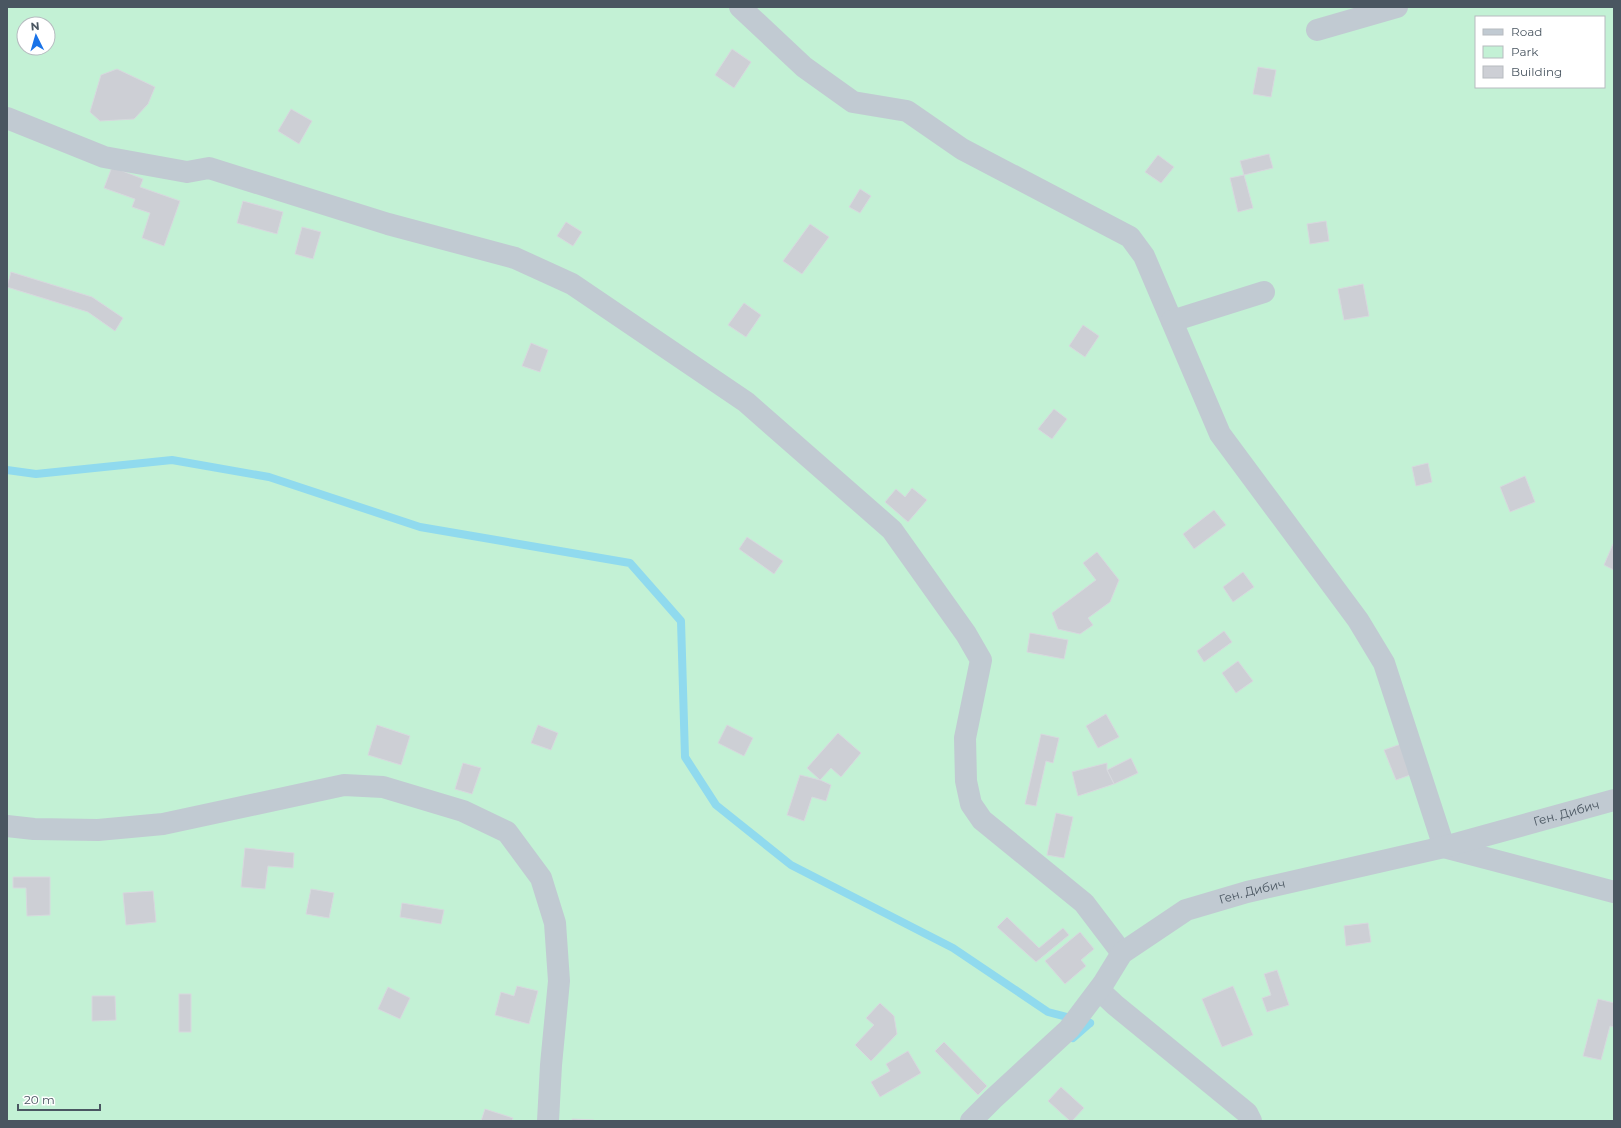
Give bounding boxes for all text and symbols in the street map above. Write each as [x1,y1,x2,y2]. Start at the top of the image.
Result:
north arrow [16,16,56,56]
legend [1475,16,1605,88]
text: N [30,19,40,33]
text: Road [1511,24,1542,39]
text: Park [1511,44,1539,59]
text: Building [1511,64,1562,79]
street label: Ген. Дибич [1532,796,1601,829]
street label: Ген. Дибич [1217,876,1287,907]
scale bar [18,1086,100,1112]
text: 20 m [24,1092,55,1107]

